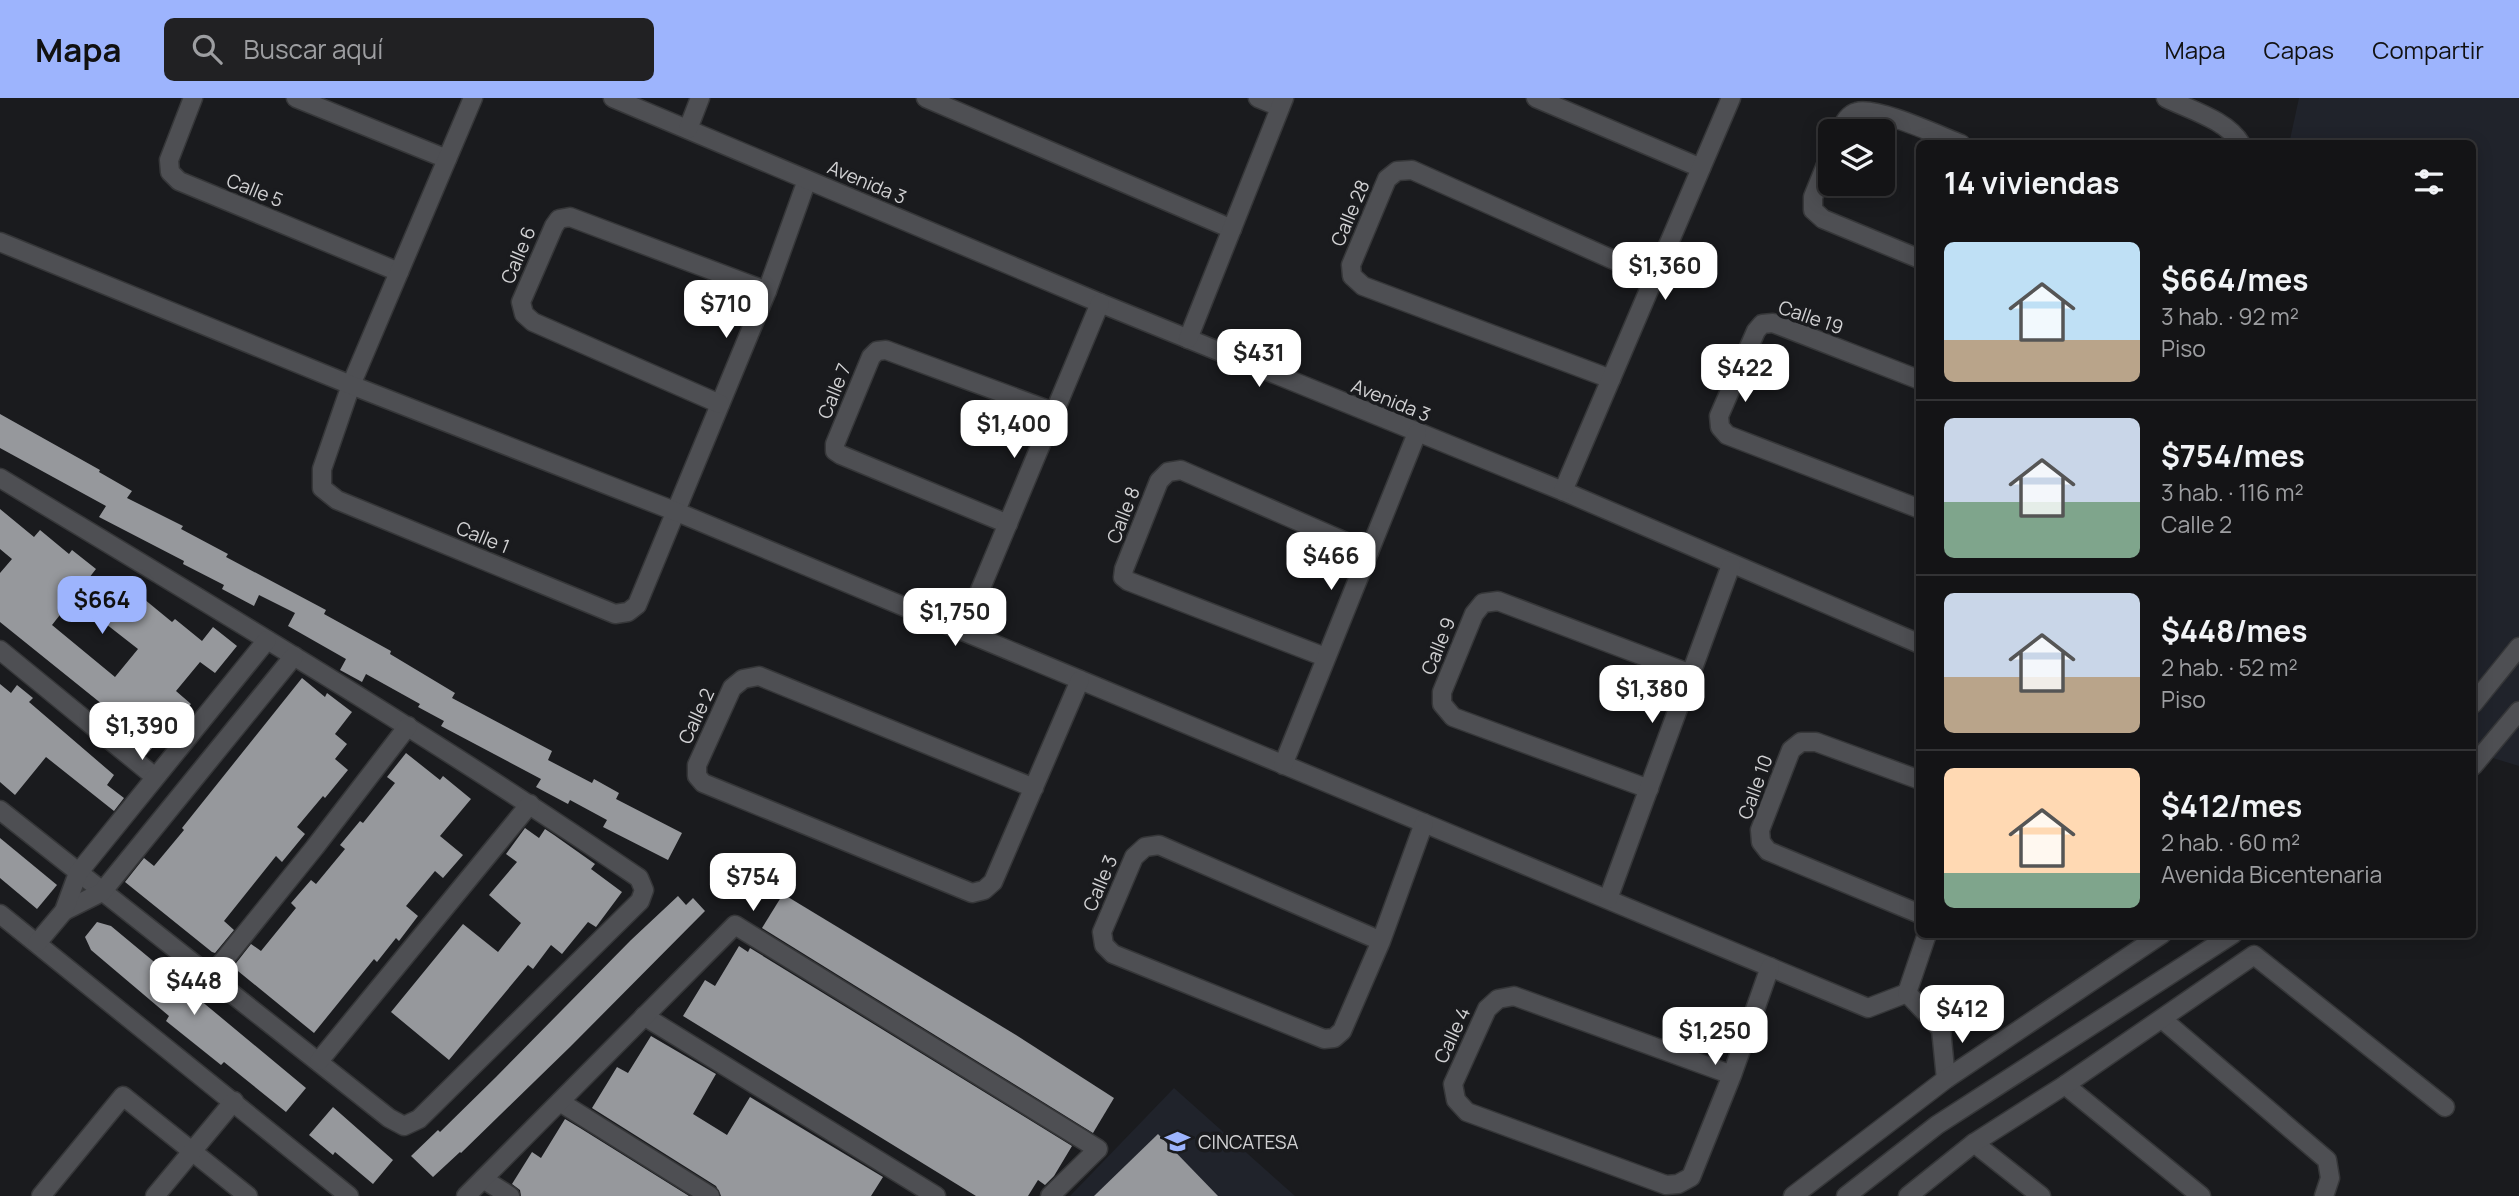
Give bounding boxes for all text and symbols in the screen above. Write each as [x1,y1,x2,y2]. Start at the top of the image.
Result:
search box [164,18,654,81]
text: Mapa [35,27,122,72]
icon: search [188,30,226,68]
text: Buscar aquí [244,31,383,67]
text: Mapa [2165,33,2226,66]
text: Capas [2264,33,2334,66]
text: Compartir [2372,33,2484,66]
map controls [1818,119,1895,196]
button: layers [1818,119,1895,196]
street label: Avenida 3 [824,154,910,210]
text: 14 viviendas [1944,162,2120,203]
icon: filters [2410,163,2448,201]
street label: Calle 5 [223,167,287,213]
street label: Calle 28 [1324,176,1376,250]
street label: Calle 6 [494,222,542,288]
pin: $1,360 [1608,242,1722,302]
text: $1,360 [1628,249,1702,281]
text: $664/mes [2161,259,2309,300]
icon: home [2000,270,2084,354]
pin: $710 [685,280,767,340]
text: $710 [700,287,752,319]
street label: Calle 19 [1775,294,1847,340]
text: 3 hab. · 92 m² [2161,300,2299,332]
pin: $431 [1218,330,1300,389]
text: Piso [2161,332,2206,364]
text: $431 [1233,336,1285,368]
pin: $422 [1704,344,1786,404]
text: $422 [1717,351,1773,383]
street label: Calle 7 [811,359,857,423]
street label: Avenida 3 [1348,372,1434,428]
pin: $1,400 [957,400,1071,460]
text: $1,400 [977,407,1051,439]
text: $754/mes [2161,435,2305,476]
icon: home [2000,446,2084,530]
text: 3 hab. · 116 m² [2161,476,2304,508]
street label: Calle 8 [1100,483,1146,547]
text: Calle 2 [2161,508,2232,540]
street label: Calle 1 [452,515,514,559]
pin: $466 [1290,532,1372,592]
text: $466 [1302,539,1360,571]
pin: $664 [61,576,143,636]
text: $664 [73,583,131,615]
pin: $1,750 [898,588,1012,648]
text: $1,750 [919,595,991,627]
text: $448/mes [2161,610,2307,651]
street label: Calle 9 [1415,613,1461,679]
icon: home [2000,621,2084,705]
text: 2 hab. · 52 m² [2161,651,2298,683]
pin: $1,380 [1595,666,1709,725]
text: $1,380 [1615,672,1689,704]
text: Piso [2161,683,2206,715]
street label: Calle 2 [672,684,720,748]
pin: $1,390 [85,702,199,762]
text: $1,390 [105,709,179,741]
street label: Calle 10 [1731,751,1779,823]
text: $412/mes [2161,785,2302,826]
icon: home [2000,796,2084,880]
text: 2 hab. · 60 m² [2161,826,2300,858]
street label: Calle 3 [1077,851,1123,915]
pin: $754 [712,854,794,913]
text: Avenida Bicentenaria [2161,858,2382,890]
text: $754 [726,860,780,892]
pin: $448 [153,958,235,1017]
text: $448 [166,964,222,996]
pin: $412 [1921,986,2003,1045]
text: $412 [1936,992,1988,1024]
street label: Calle 4 [1428,1003,1476,1067]
pin: $1,250 [1658,1007,1772,1067]
text: $1,250 [1679,1014,1751,1046]
school or university icon: CINCATESA [1164,1128,1192,1156]
place label: CINCATESA [1198,1129,1299,1155]

